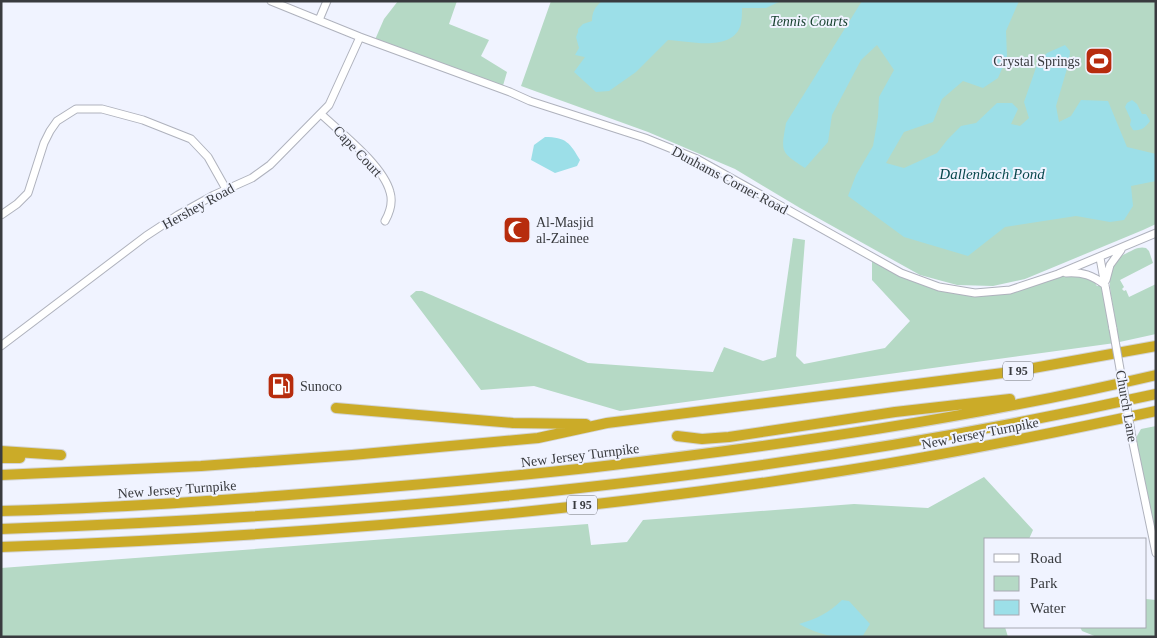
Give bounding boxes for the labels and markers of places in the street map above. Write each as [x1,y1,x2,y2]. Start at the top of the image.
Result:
sports icon: Crystal Springs [1084,46,1114,76]
place label: Crystal Springs [993,54,1080,69]
mosque icon: Al-Masjid al-Zainee [502,215,532,245]
place label: Al-Masjid al-Zainee [536,215,594,246]
fuel station icon: Sunoco [266,371,296,401]
place label: Sunoco [300,379,342,394]

